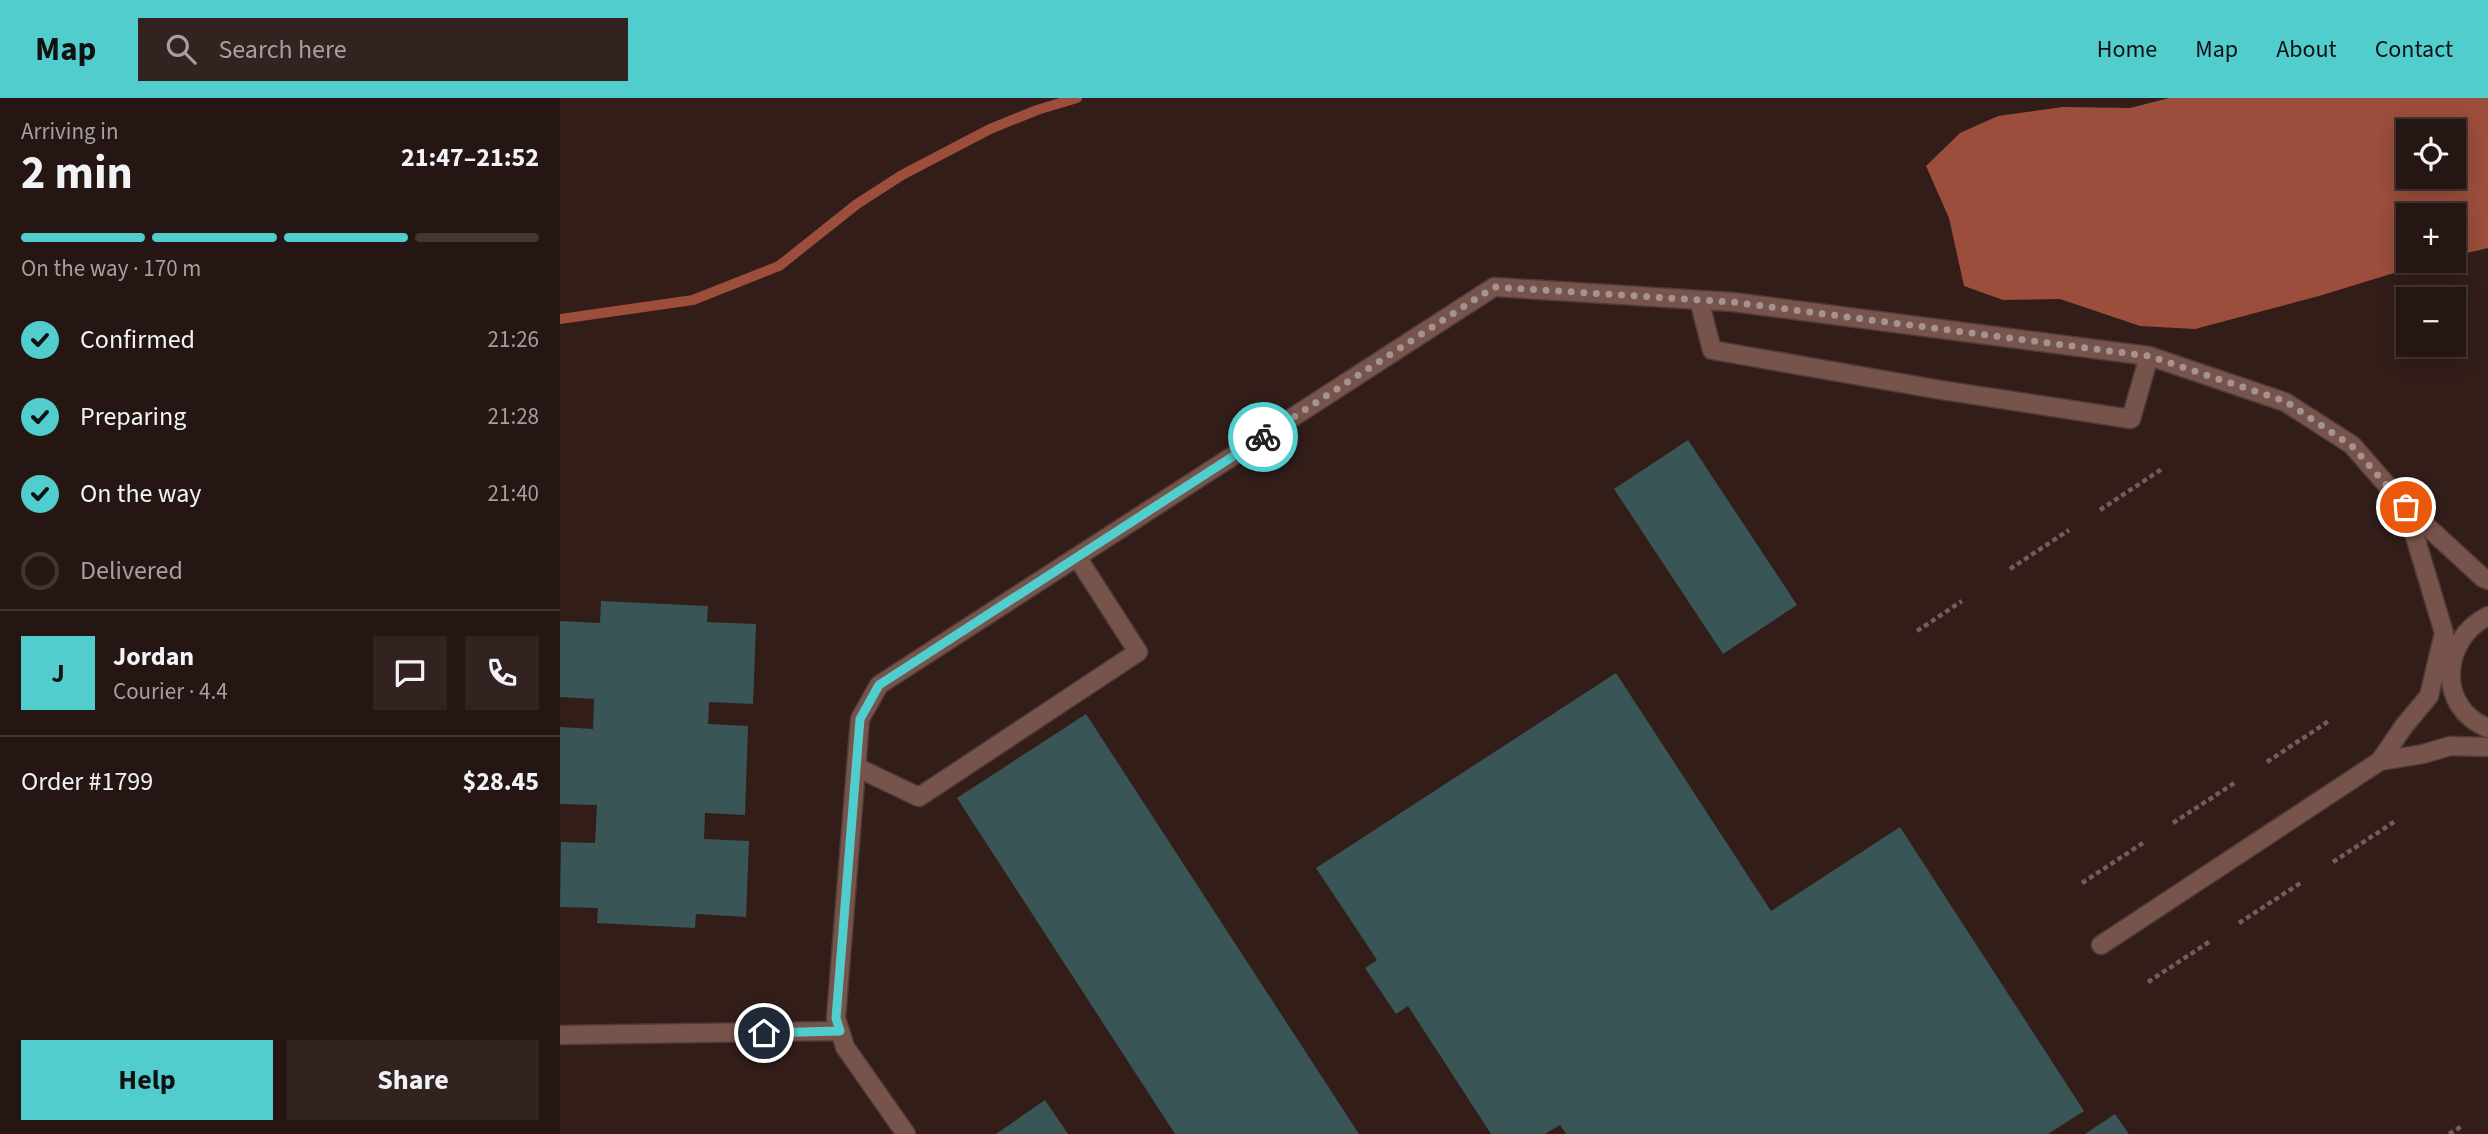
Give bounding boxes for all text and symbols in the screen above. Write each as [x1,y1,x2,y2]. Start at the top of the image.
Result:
search box [138,18,628,81]
text: Map [35,26,96,73]
icon: search [162,30,200,68]
text: Search here [218,31,347,68]
text: Home [2097,32,2157,67]
text: Map [2195,32,2238,67]
text: About [2276,32,2337,67]
text: Contact [2375,32,2453,67]
text: Arriving in [21,115,119,148]
map controls [2396,119,2466,357]
button: locate [2396,119,2466,189]
text: 21:47–21:52 [401,139,539,176]
text: 2 min [21,141,133,206]
button: + [2396,203,2466,273]
text: On the way · 170 m [21,252,201,285]
button: − [2396,287,2466,357]
icon: check [21,321,59,359]
text: Confirmed [80,321,195,358]
text: 21:26 [488,323,539,356]
icon: check [21,398,59,436]
text: Preparing [80,398,186,435]
text: 21:28 [488,400,539,433]
courier [1228,402,1298,472]
icon: bike [1244,418,1282,456]
icon: check [21,475,59,513]
text: On the way [80,475,201,512]
text: 21:40 [488,477,539,510]
pin [2376,477,2436,537]
icon: bag [2387,488,2425,526]
text: Delivered [80,552,183,589]
button: chat [373,636,447,710]
button: phone [465,636,539,710]
text: Jordan [113,638,194,675]
text: J [51,655,65,692]
text: Courier · 4.4 [113,675,228,708]
text: Order #1799 [21,763,153,800]
text: $28.45 [463,763,539,800]
pin [734,1003,794,1063]
icon: home [745,1014,783,1052]
button: Help [21,1040,273,1120]
button: Share [287,1040,539,1120]

